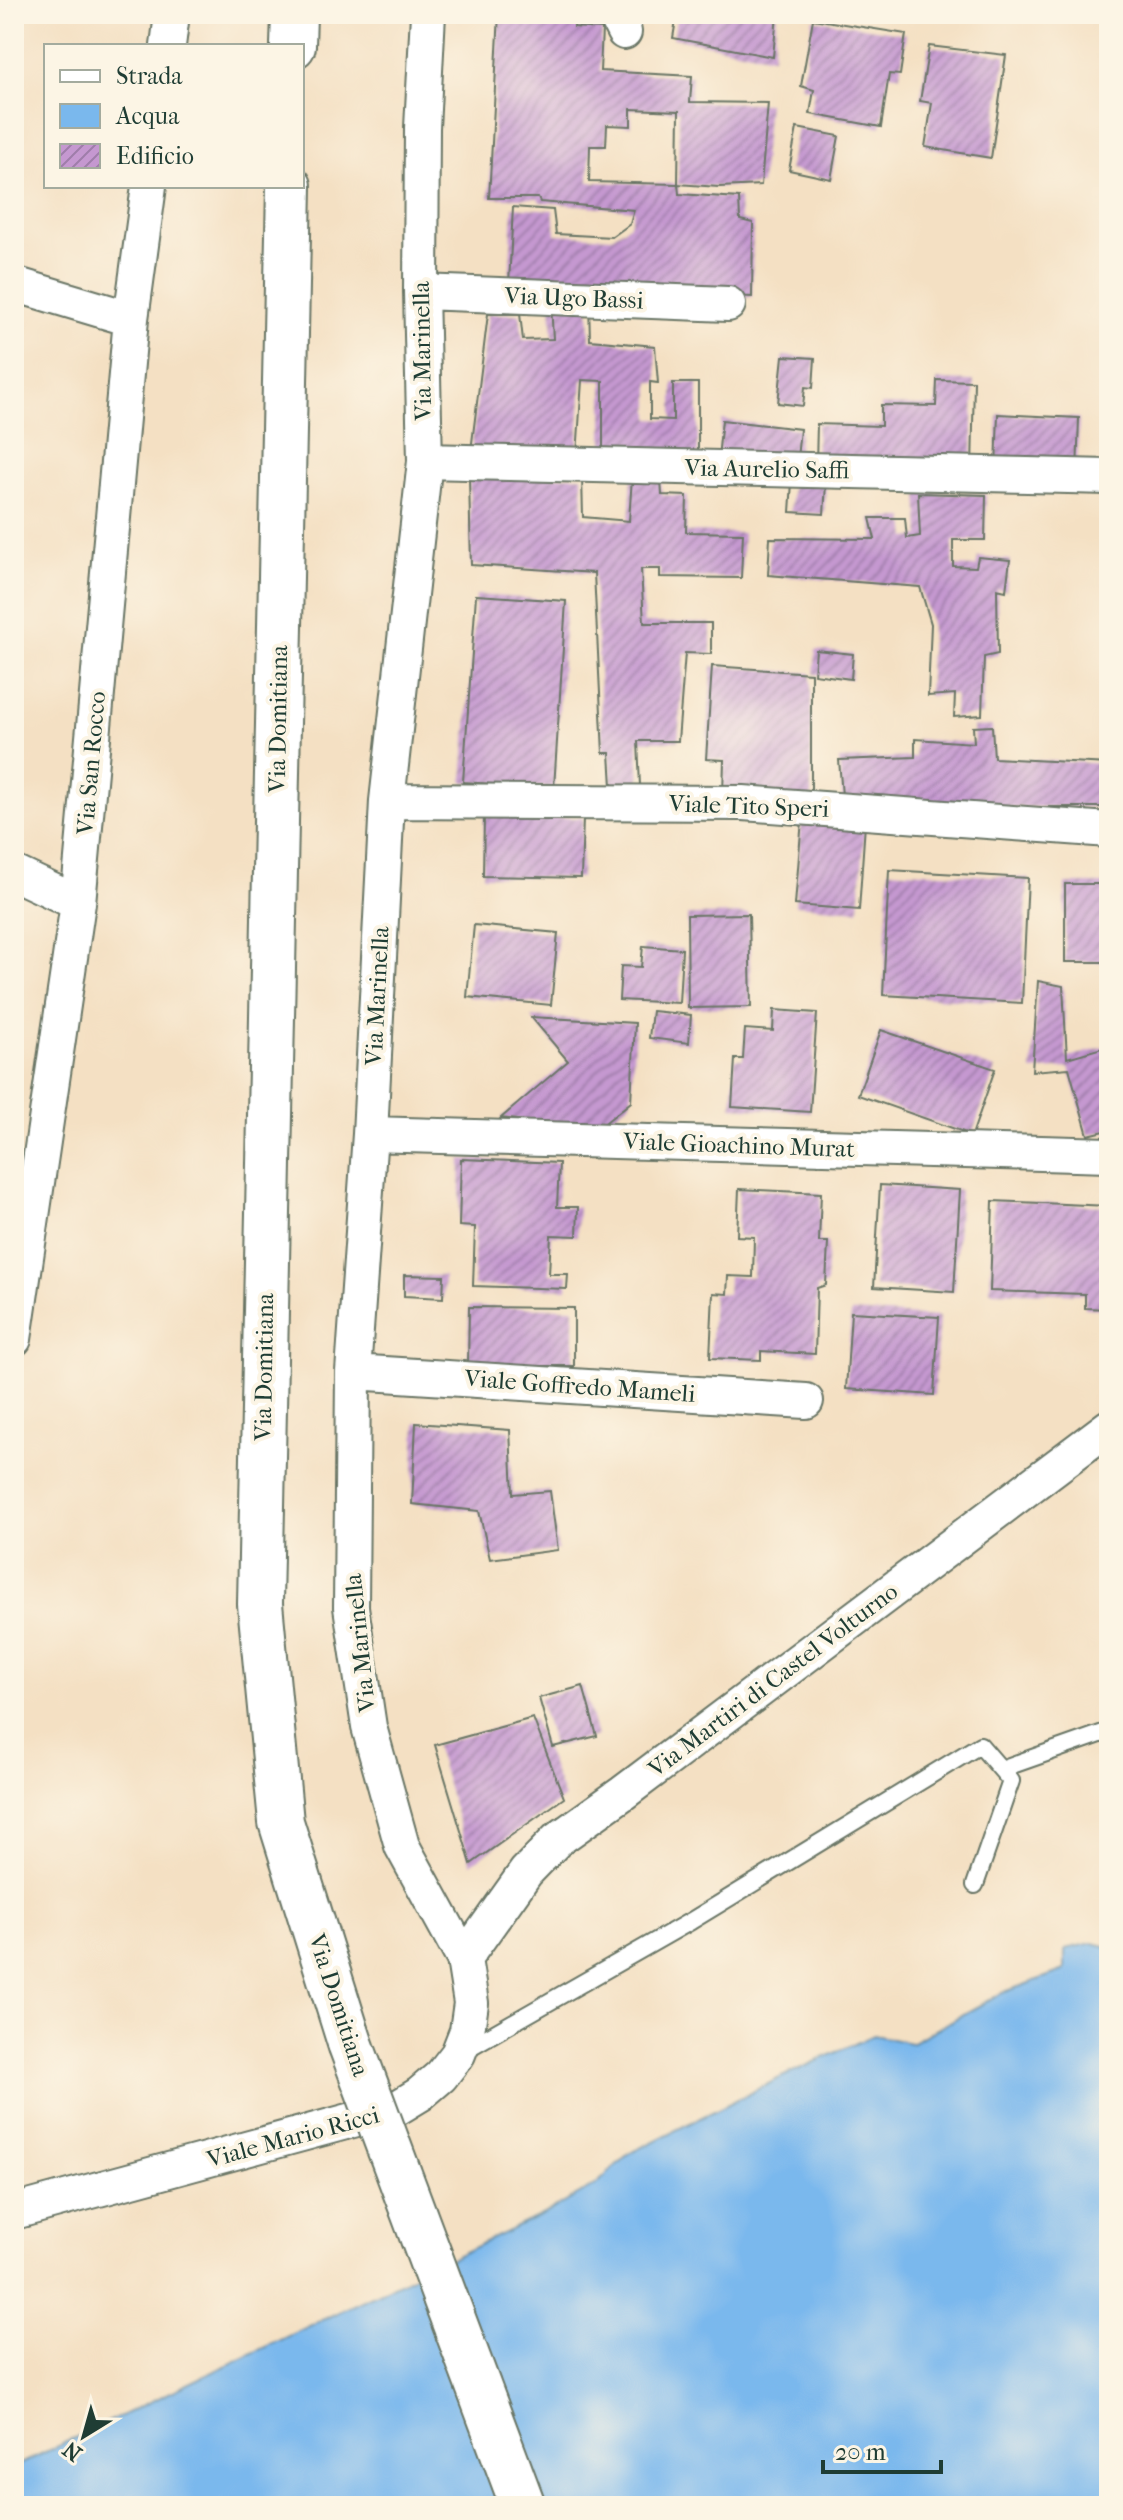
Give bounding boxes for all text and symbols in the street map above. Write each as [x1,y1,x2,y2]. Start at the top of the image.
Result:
legend [44,44,304,188]
text: Strada [116,62,183,90]
text: Acqua [115,102,180,130]
text: Edificio [116,142,194,170]
street label: Via Marinella [407,280,437,422]
street label: Via Ugo Bassi [503,282,644,314]
street label: Via Aurelio Saffi [683,454,850,484]
street label: Via Domitiana [263,644,293,794]
street label: Via San Rocco [71,690,111,837]
street label: Viale Tito Speri [667,789,830,823]
street label: Via Marinella [359,925,395,1067]
street label: Viale Gioachino Murat [622,1127,856,1163]
street label: Via Domitiana [249,1292,279,1442]
street label: Viale Goffredo Mameli [463,1364,696,1408]
street label: Via Marinella [339,1571,381,1715]
street label: Via Martiri di Castel Volturno [642,1577,903,1784]
street label: Via Domitiana [303,1929,375,2081]
street label: Viale Mario Ricci [203,2101,382,2174]
north arrow [44,2396,124,2476]
scale bar [823,2424,941,2474]
text: N [58,2436,87,2467]
text: 20 m [835,2438,886,2466]

